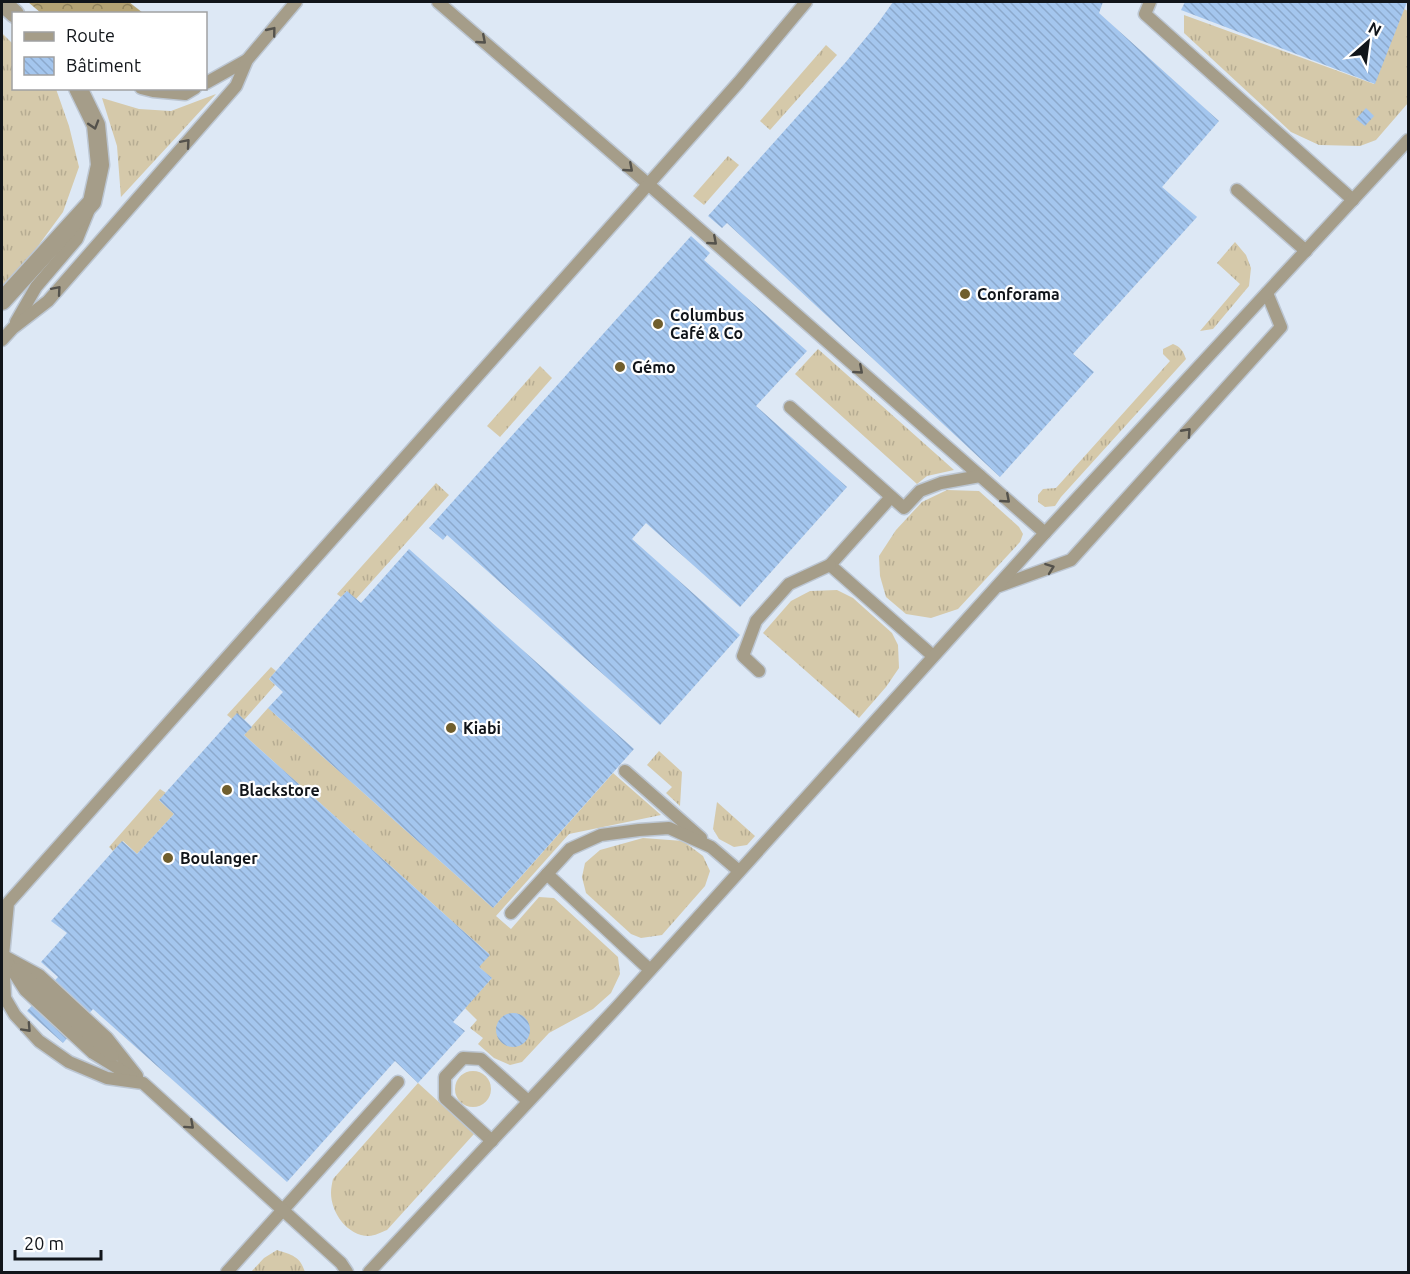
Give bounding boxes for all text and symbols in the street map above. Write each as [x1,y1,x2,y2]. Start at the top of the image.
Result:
legend [12,12,207,90]
north arrow [1338,12,1398,72]
text: N [1366,18,1385,40]
text: Route [66,25,115,45]
one-way arrow [264,26,275,37]
one-way arrow [475,33,486,44]
text: Bâtiment [66,55,141,75]
one-way arrow [87,119,99,130]
one-way arrow [179,140,190,150]
one-way arrow [622,160,633,171]
one-way arrow [706,234,717,245]
place label: Conforama [977,285,1060,303]
one-way arrow [50,286,61,297]
marker: Conforama [958,287,972,301]
place label: Columbus Café & Co [670,306,744,342]
marker: Columbus Café & Co [651,317,665,331]
place label: Gémo [632,358,676,376]
marker: Gémo [613,360,627,374]
one-way arrow [853,363,863,374]
one-way arrow [1180,428,1191,438]
one-way arrow [999,492,1010,503]
one-way arrow [1044,562,1055,575]
place label: Kiabi [463,719,501,737]
marker: Kiabi [444,721,458,735]
place label: Blackstore [239,781,320,799]
marker: Blackstore [220,783,234,797]
place label: Boulanger [180,849,258,867]
marker: Boulanger [161,851,175,865]
one-way arrow [20,1021,31,1032]
one-way arrow [183,1118,193,1129]
scale bar [15,1223,100,1261]
text: 20 m [24,1233,64,1253]

